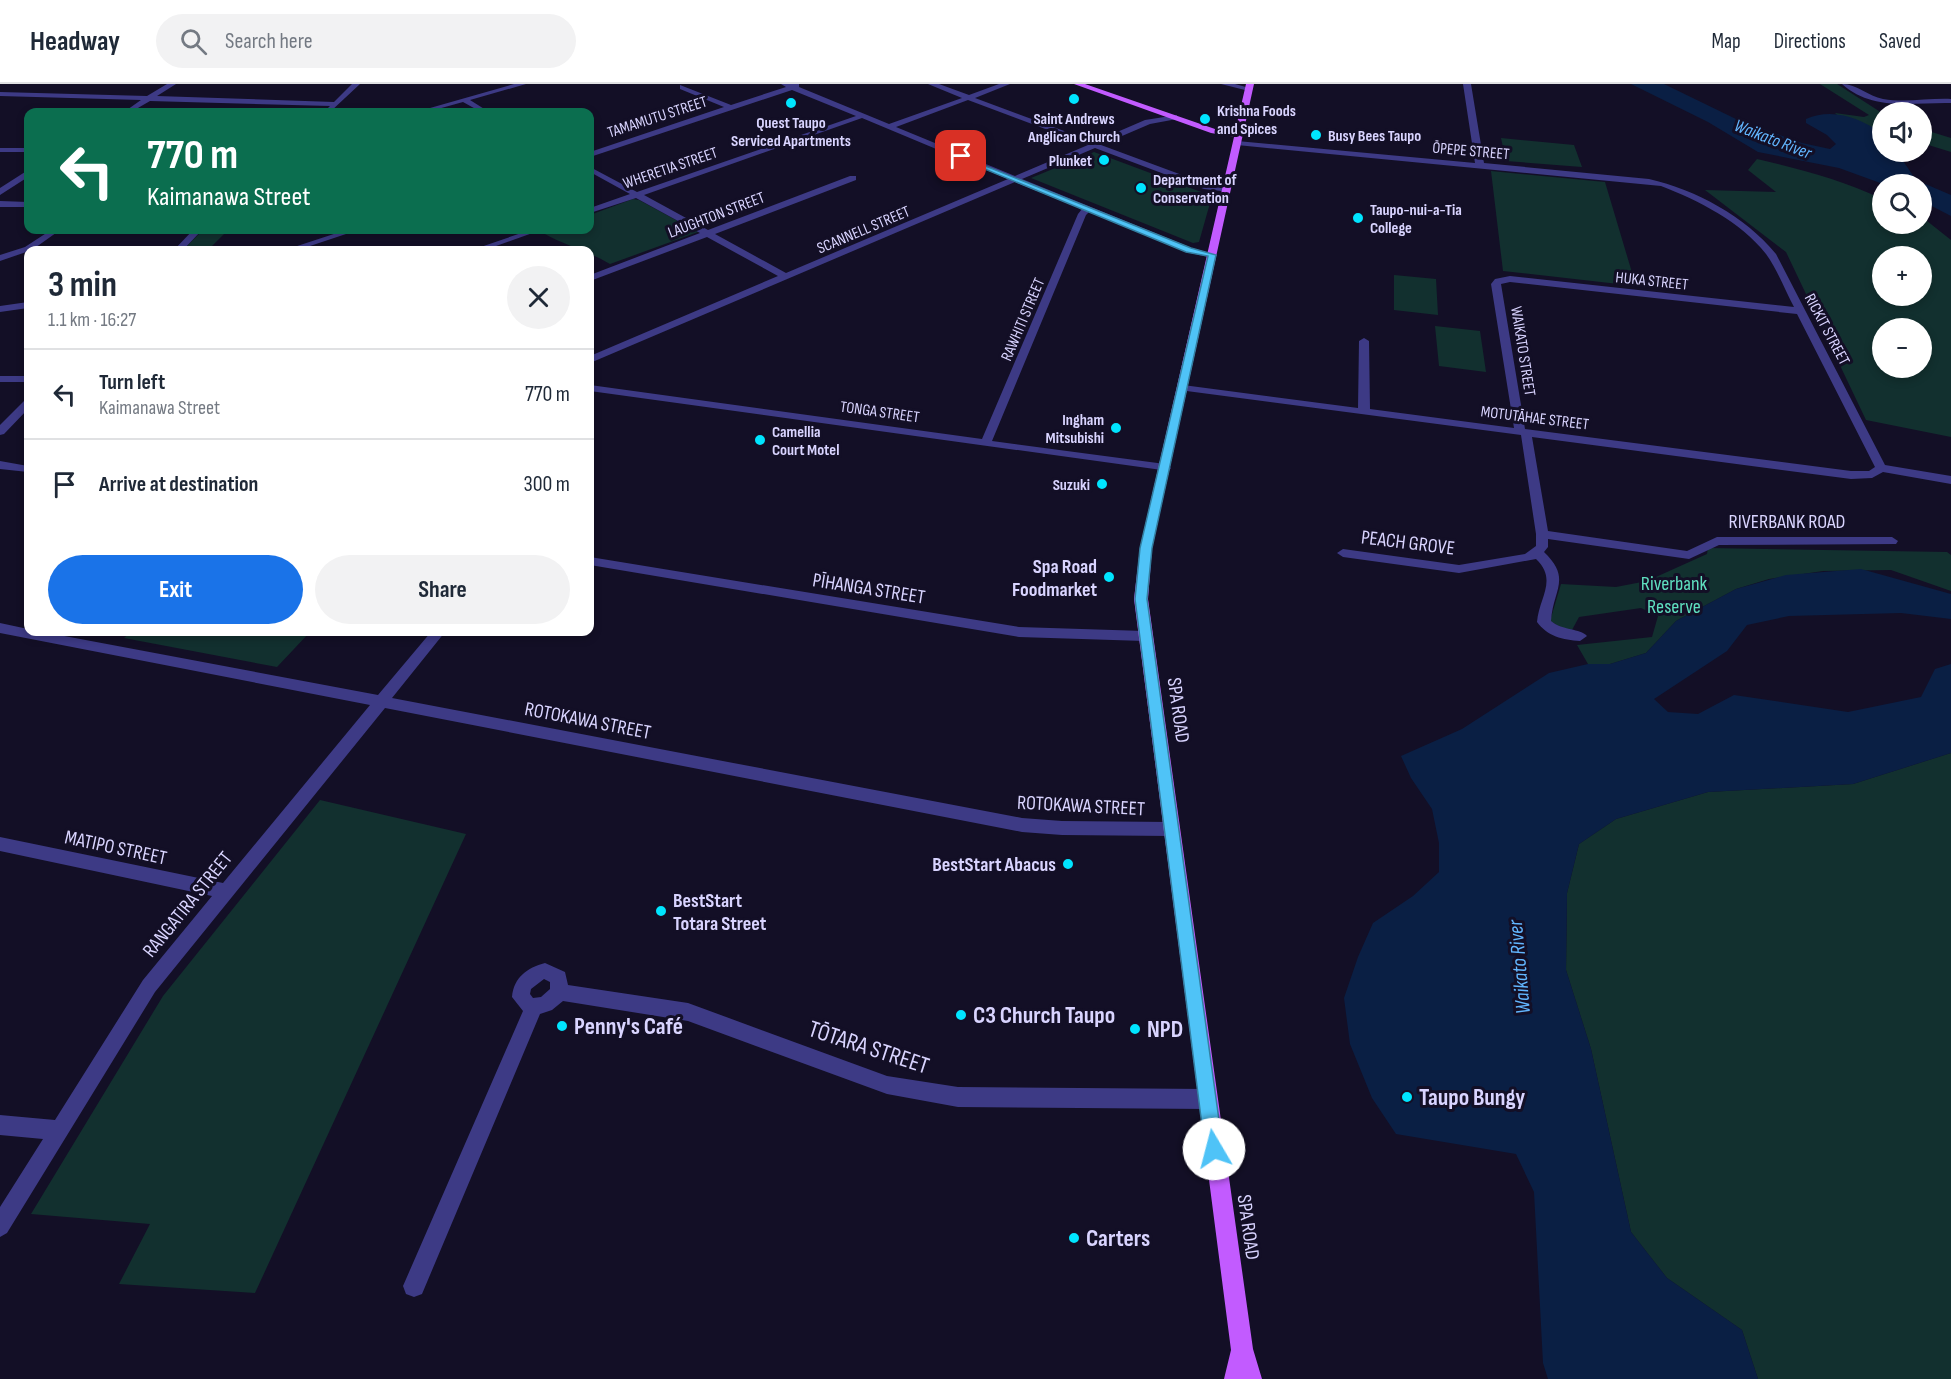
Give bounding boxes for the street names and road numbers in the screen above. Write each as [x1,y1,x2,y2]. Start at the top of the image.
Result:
street label: TAMAMUTU STREET [605,92,710,142]
street label: ŌPEPE STREET [1431,139,1511,164]
street label: WHERETIA STREET [621,143,721,193]
street label: LAUGHTON STREET [666,188,768,243]
street label: SCANNELL STREET [814,202,913,258]
street label: HUKA STREET [1615,268,1690,295]
street label: RAWHITI STREET [997,275,1050,364]
street label: RICKIT STREET [1800,291,1854,369]
street label: WAIKATO STREET [1506,305,1539,398]
street label: TONGA STREET [839,398,921,428]
street label: MOTUTĀHAE STREET [1480,402,1590,435]
street label: RIVERBANK ROAD [1729,510,1845,534]
street label: PEACH GROVE [1360,525,1456,561]
street label: PĪHANGA STREET [811,568,927,610]
street label: SPA ROAD [1162,676,1194,744]
street label: ROTOKAWA STREET [523,697,653,745]
street label: ROTOKAWA STREET [1016,791,1146,821]
street label: MATIPO STREET [63,825,169,870]
street label: RANGATIRA STREET [138,847,238,962]
street label: TŌTARA STREET [805,1014,933,1081]
street label: SPA ROAD [1232,1193,1264,1261]

